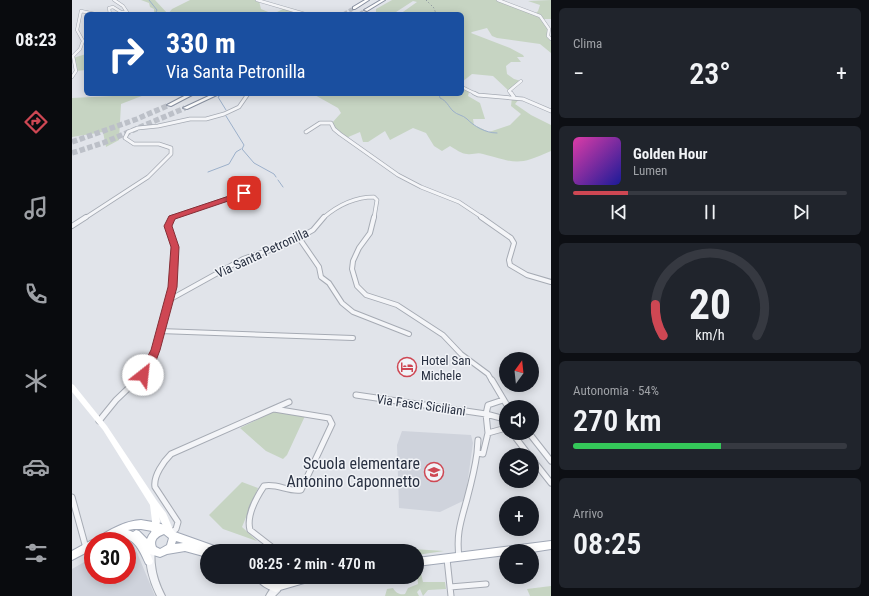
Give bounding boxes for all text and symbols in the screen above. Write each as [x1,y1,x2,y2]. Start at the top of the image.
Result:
text: 330 m [166,27,236,60]
icon: right [100,28,152,80]
text: 08:23 [15,29,57,50]
text: Clima [573,36,602,51]
text: 23° [689,56,731,91]
text: Via Santa Petronilla [166,61,305,82]
text: − [573,61,584,86]
text: + [836,61,847,86]
icon: directions [22,108,50,136]
text: Golden Hour [633,145,708,163]
text: Lumen [633,163,667,178]
pin [227,176,261,210]
icon: arrive [233,182,255,204]
icon: music [22,194,50,222]
icon: previous [608,201,630,223]
icon: pause [699,201,721,223]
icon: next [790,201,812,223]
street label: Via Santa Petronilla [213,225,311,281]
icon: phone [22,280,50,308]
text: 20 [689,280,731,329]
text: km/h [695,327,725,343]
north arrow [499,352,539,392]
map controls [499,352,539,584]
place label: Hotel San Michele [421,353,471,383]
position arrow [122,354,164,396]
hotel icon: Hotel San Michele [396,356,418,378]
icon: climate [22,367,50,395]
text: Autonomia · 54% [573,383,659,398]
street label: Via Fasci Siciliani [375,391,467,419]
button: sound [499,400,539,440]
text: 270 km [573,403,662,438]
button: layers [499,448,539,488]
icon: car [22,453,50,481]
place label: Scuola elementare Antonino Caponnetto [287,454,420,491]
school or university icon: Scuola elementare Antonino Caponnetto [423,461,445,483]
button: + [499,496,539,536]
text: Arrivo [573,506,603,521]
text: 08:25 [573,526,641,561]
speed limit sign: 30 [84,532,136,584]
icon: filters [22,539,50,567]
button: − [499,544,539,584]
text: 08:25 · 2 min · 470 m [249,555,375,573]

